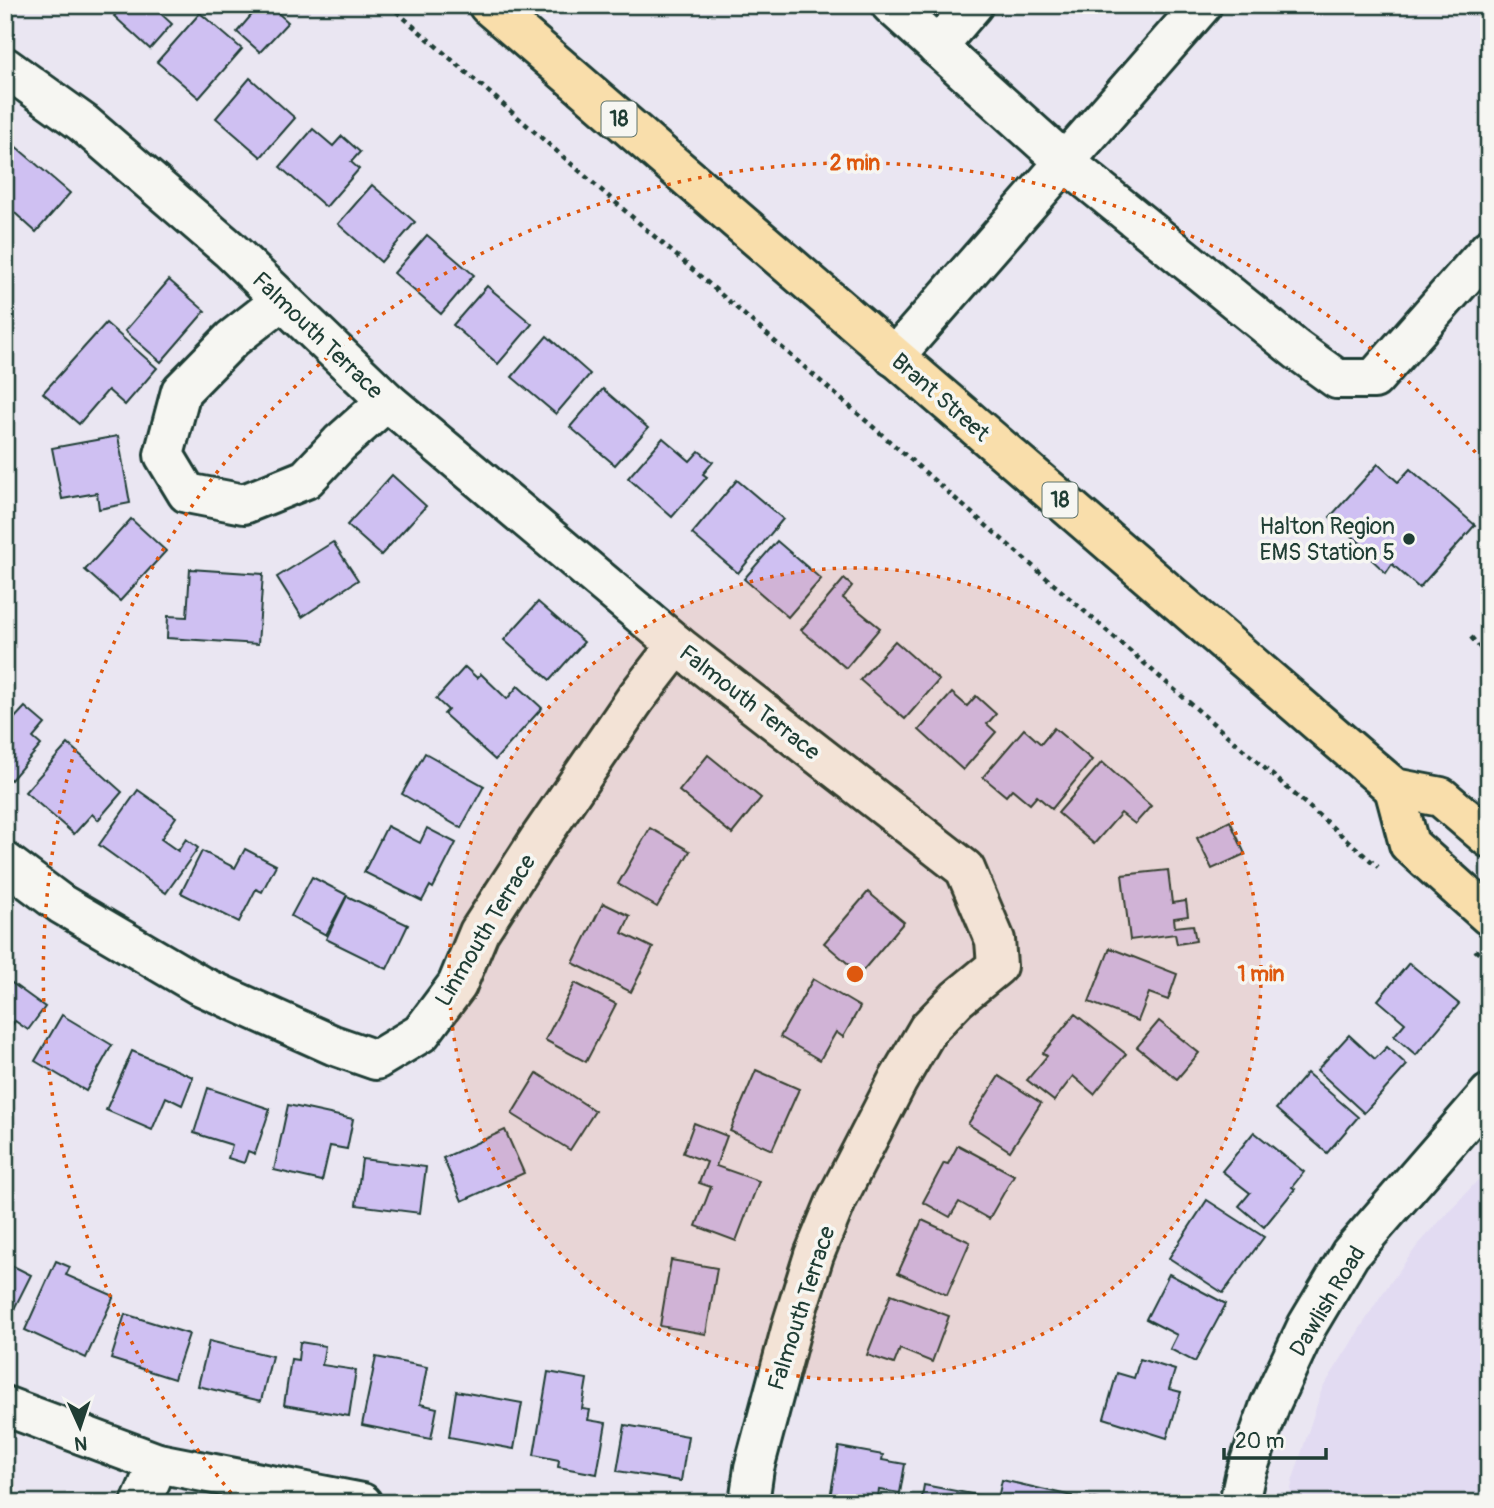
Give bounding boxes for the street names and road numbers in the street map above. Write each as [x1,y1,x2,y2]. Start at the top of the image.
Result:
road number: 18 [602,102,636,136]
street label: Falmouth Terrace [246,266,390,406]
street label: Brant Street [886,347,996,448]
road number: 18 [1042,482,1078,518]
street label: Falmouth Terrace [673,638,826,767]
street label: Linmouth Terrace [429,848,543,1011]
street label: Falmouth Terrace [761,1222,842,1394]
street label: Dawlish Road [1283,1241,1372,1362]

